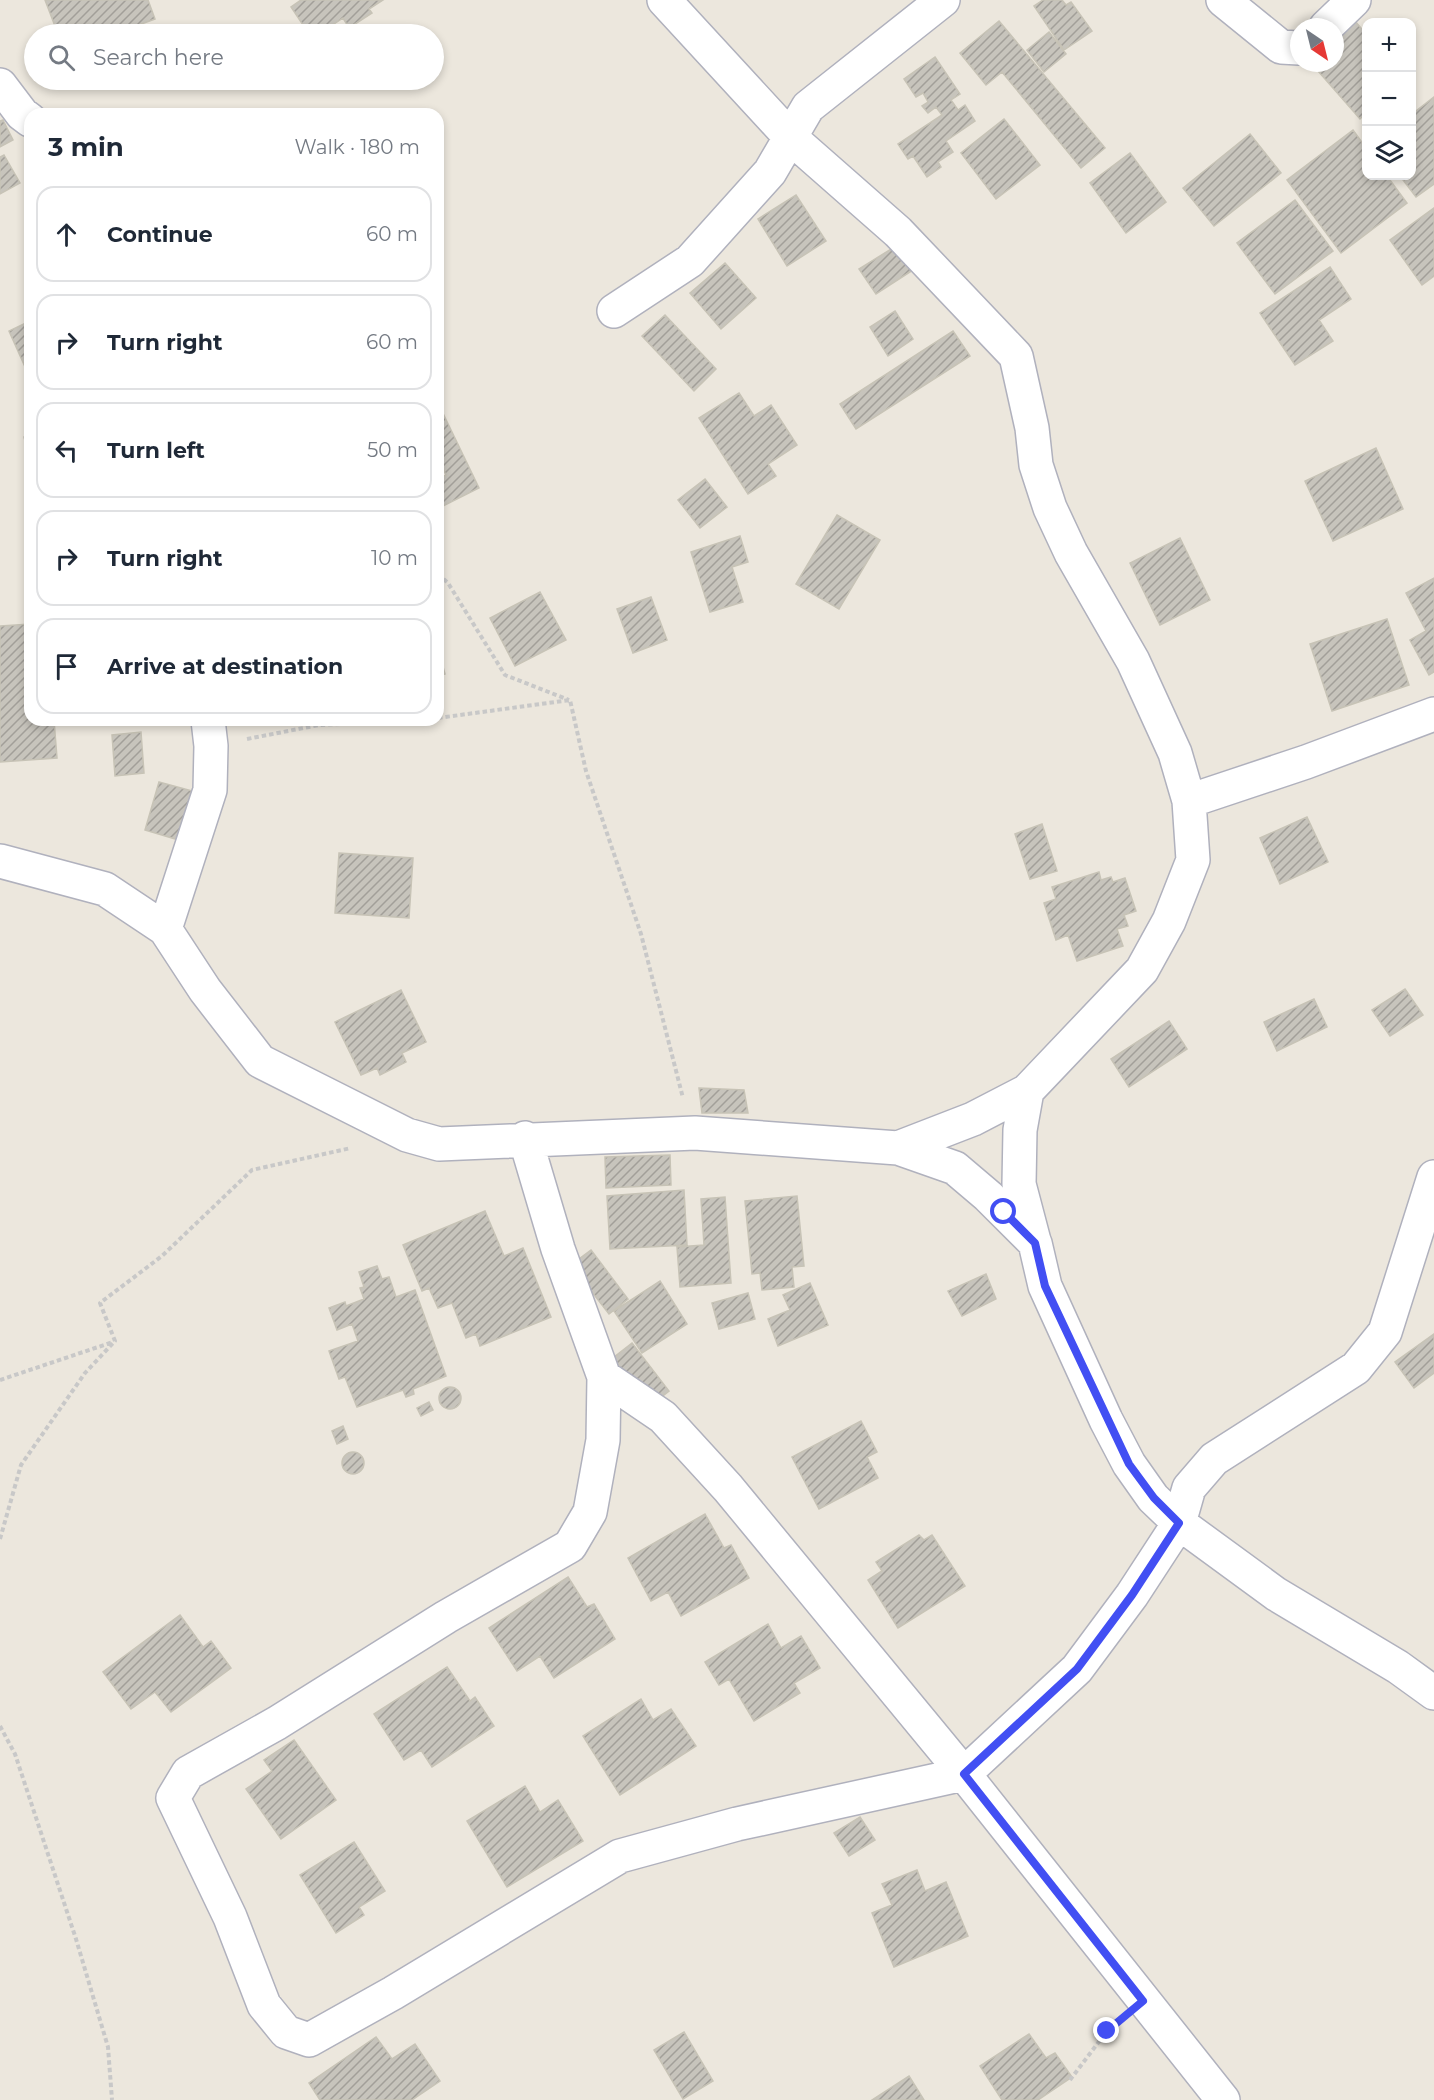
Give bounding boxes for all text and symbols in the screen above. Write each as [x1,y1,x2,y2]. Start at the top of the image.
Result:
north arrow [1290,18,1344,72]
map controls [1362,18,1416,180]
button: + [1362,18,1416,72]
search box [24,24,444,90]
icon: search [45,41,78,74]
text: Search here [93,44,224,71]
button: − [1362,72,1416,126]
button: layers [1362,126,1416,180]
text: 3 min [48,131,124,163]
text: Walk · 180 m [295,135,420,159]
icon: ahead [50,218,83,251]
text: Continue [107,221,213,248]
text: 60 m [366,222,418,246]
icon: right [50,326,83,359]
text: Turn right [107,329,222,356]
text: 60 m [366,330,418,354]
icon: left [50,434,83,467]
text: Turn left [107,437,205,464]
text: 50 m [367,438,418,462]
icon: right [50,542,83,575]
text: Turn right [107,545,222,572]
text: 10 m [371,546,418,570]
icon: arrive [50,650,83,683]
text: Arrive at destination [107,653,343,680]
route start [990,1198,1016,1224]
route end [1093,2017,1119,2043]

